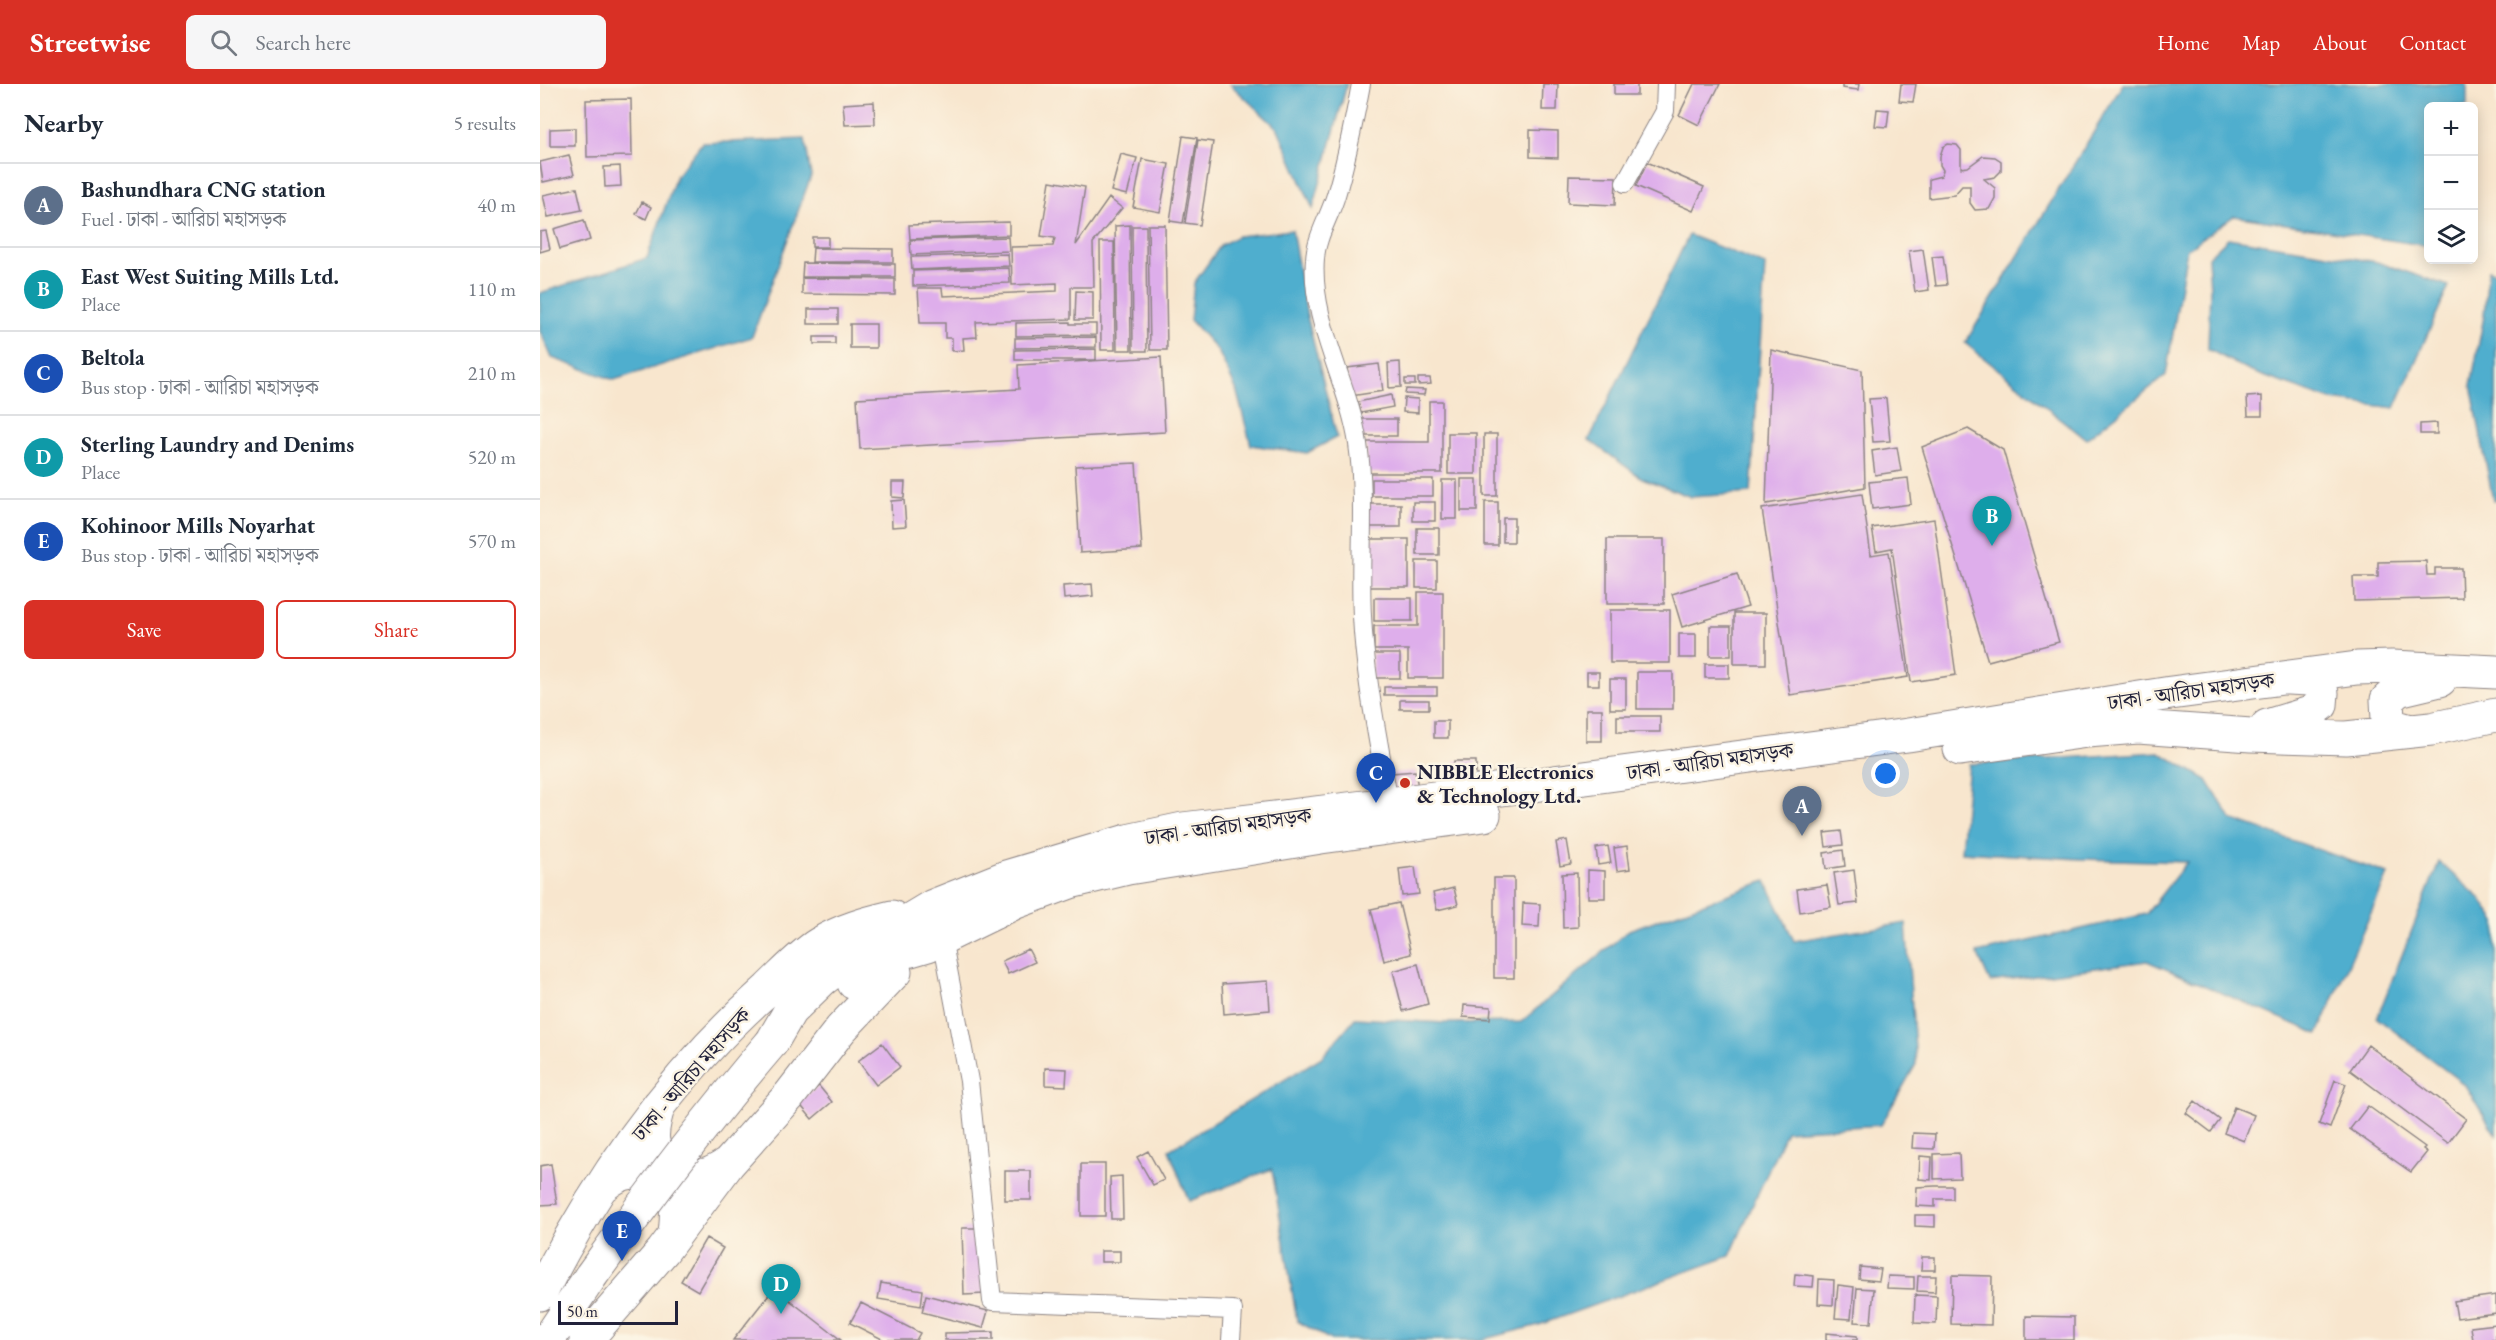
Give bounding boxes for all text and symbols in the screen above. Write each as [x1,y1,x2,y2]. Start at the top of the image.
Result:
search box [186,15,606,69]
text: Streetwise [30,24,150,60]
icon: search [207,26,240,59]
text: Search here [255,28,351,57]
text: Home [2157,29,2209,56]
text: Map [2242,29,2280,56]
text: About [2313,29,2366,56]
text: Contact [2399,29,2466,56]
map controls [2424,102,2478,264]
button: + [2424,102,2478,156]
text: Nearby [24,106,104,140]
text: 5 results [453,110,516,136]
button: − [2424,156,2478,210]
text: Bashundhara CNG station [81,175,326,204]
text: A [36,192,51,218]
text: 40 m [477,192,516,218]
text: Fuel · ঢাকা - আরিচা মহাসড়ক [81,206,286,232]
button: layers [2424,210,2478,264]
text: East West Suiting Mills Ltd. [81,262,339,291]
text: B [37,276,50,302]
text: 110 m [468,276,516,302]
text: Place [81,291,120,317]
text: Beltola [81,343,145,372]
text: C [36,360,51,386]
text: 210 m [468,360,516,386]
text: Bus stop · ঢাকা - আরিচা মহাসড়ক [81,374,319,400]
text: Sterling Laundry and Denims [81,430,354,459]
text: D [36,444,51,470]
text: 520 m [468,444,516,470]
text: Place [81,459,120,485]
pin: B [1972,496,2012,546]
text: Kohinoor Mills Noyarhat [81,511,315,540]
text: E [38,528,49,554]
text: 570 m [468,528,516,554]
text: Bus stop · ঢাকা - আরিচা মহাসড়ক [81,542,319,568]
button: Save [24,600,264,659]
button: Share [276,600,516,659]
street label: ঢাকা - আরিচা মহাসড়ক [2105,666,2277,716]
street label: ঢাকা - আরিচা মহাসড়ক [1624,736,1796,786]
pin: C [1356,754,1396,803]
place label: NIBBLE Electronics & Technology Ltd. [1417,758,1594,809]
your location [1871,759,1900,788]
marker: NIBBLE Electronics & Technology Ltd. [1398,776,1412,790]
pin: A [1782,786,1822,836]
street label: ঢাকা - আরিচা মহাসড়ক [1142,801,1314,851]
street label: ঢাকা - আরিচা মহাসড়ক [625,1001,757,1147]
pin: E [602,1212,641,1261]
pin: D [762,1264,800,1314]
scale bar [558,1298,678,1326]
text: 50 m [567,1301,598,1322]

